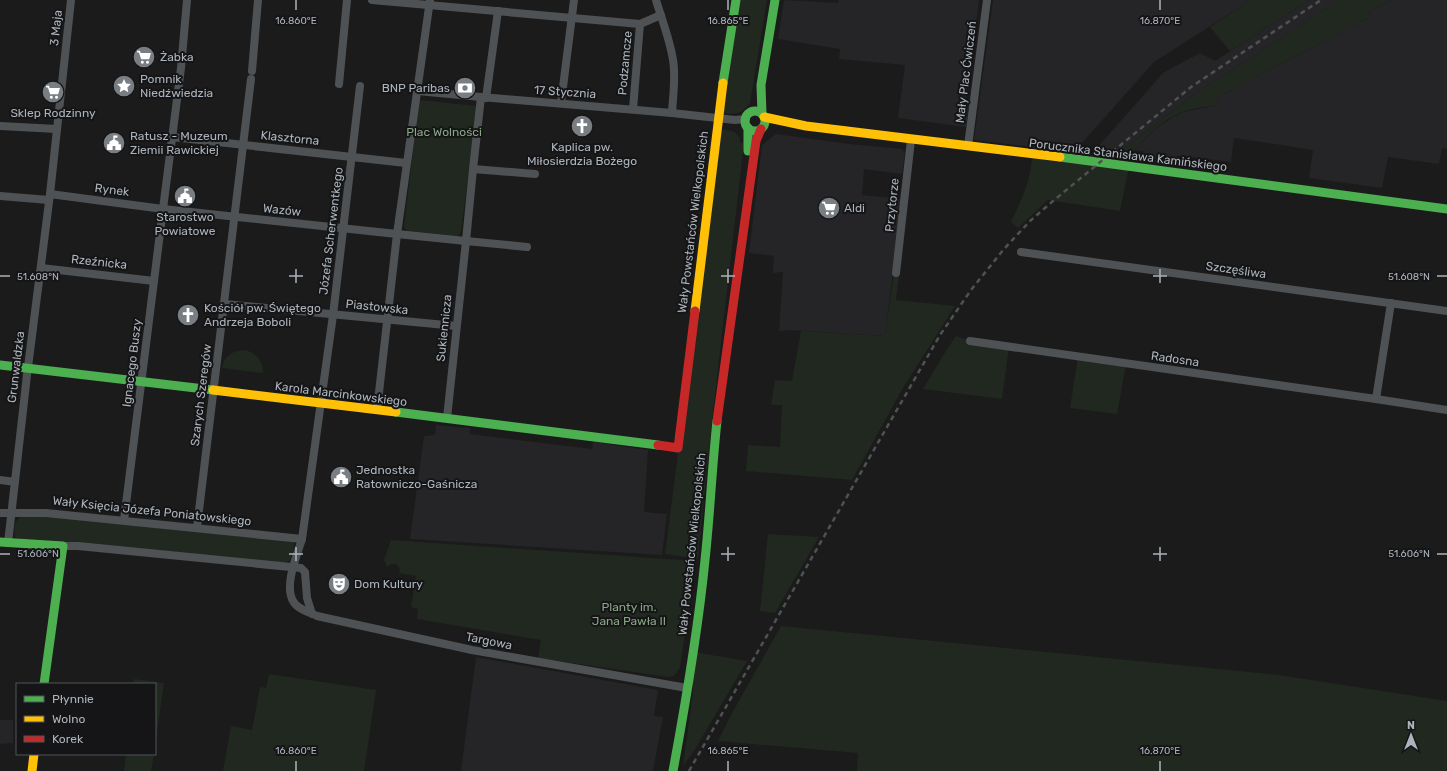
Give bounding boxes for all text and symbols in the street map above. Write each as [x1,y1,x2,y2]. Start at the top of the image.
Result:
street label: 3 Maja [47,9,65,47]
text: 16.860°E [275,15,317,27]
text: 16.865°E [707,15,749,27]
text: 16.870°E [1140,15,1180,27]
street label: Mały Plac Ćwiczeń [953,20,979,124]
street label: Podzamcze [615,30,635,96]
supermarket icon: Żabka [131,44,157,70]
place label: Żabka [160,50,194,64]
place label: Pomnik Niedźwiedzia [140,72,213,100]
place icon: Pomnik Niedźwiedzia [111,73,137,99]
bank icon: BNP Paribas [452,75,478,101]
supermarket icon: Sklep Rodzinny [40,79,66,105]
place label: BNP Paribas [382,81,450,95]
street label: 17 Stycznia [533,83,597,101]
place label: Sklep Rodzinny [10,106,96,120]
church icon: Kaplica pw. Miłosierdzia Bożego [569,113,595,139]
park label: Plac Wolności [406,125,482,139]
street label: Klasztorna [260,128,320,148]
place label: Ratusz - Muzeum Ziemii Rawickiej [130,129,228,157]
public building icon: Ratusz - Muzeum Ziemii Rawickiej [101,130,127,156]
street label: Wały Powstańców Wielkopolskich [675,130,711,314]
street label: Porucznika Stanisława Kamińskiego [1028,136,1228,174]
place label: Kaplica pw. Miłosierdzia Bożego [527,140,637,168]
street label: Józefa Scherwentkego [316,166,346,296]
street label: Przytorze [882,177,902,233]
street label: Rynek [94,181,131,199]
public building icon: Starostwo Powiatowe [172,183,198,209]
supermarket icon: Aldi [816,195,842,221]
street label: Wazów [262,201,302,219]
place label: Aldi [844,201,865,215]
place label: Starostwo Powiatowe [154,210,216,238]
street label: Rzeźnicka [70,252,128,272]
street label: Szczęśliwa [1205,259,1267,281]
text: 51.608°N [17,271,59,283]
text: 51.608°N [1388,271,1430,283]
street label: Sukiennicza [434,294,454,362]
street label: Piastowska [345,297,409,317]
place label: Kościół pw. Świętego Andrzeja Boboli [204,301,321,329]
church icon: Kościół pw. Świętego Andrzeja Boboli [175,302,201,328]
street label: Ignacego Buszy [120,318,144,408]
street label: Grunwaldzka [5,330,27,404]
street label: Szarych Szeregów [188,343,214,447]
street label: Radosna [1150,349,1200,369]
street label: Karola Marcinkowskiego [274,379,408,409]
street label: Wały Powstańców Wielkopolskich [675,452,709,636]
place label: Jednostka Ratowniczo-Gaśnicza [356,463,477,491]
public building icon: Jednostka Ratowniczo-Gaśnicza [328,464,354,490]
street label: Wały Księcia Józefa Poniatowskiego [52,494,252,528]
text: 51.606°N [17,548,59,560]
text: 51.606°N [1388,548,1430,560]
theatre icon: Dom Kultury [326,571,352,597]
place label: Dom Kultury [354,577,423,591]
park label: Planty im. Jana Pawła II [592,600,666,628]
street label: Targowa [465,630,513,652]
legend [16,683,156,755]
text: Płynnie [52,692,94,706]
text: Wolno [52,712,85,726]
north arrow [1391,715,1431,755]
text: N [1407,719,1415,732]
text: Korek [52,732,84,746]
text: 16.860°E [275,745,317,757]
text: 16.865°E [707,745,749,757]
text: 16.870°E [1140,745,1180,757]

